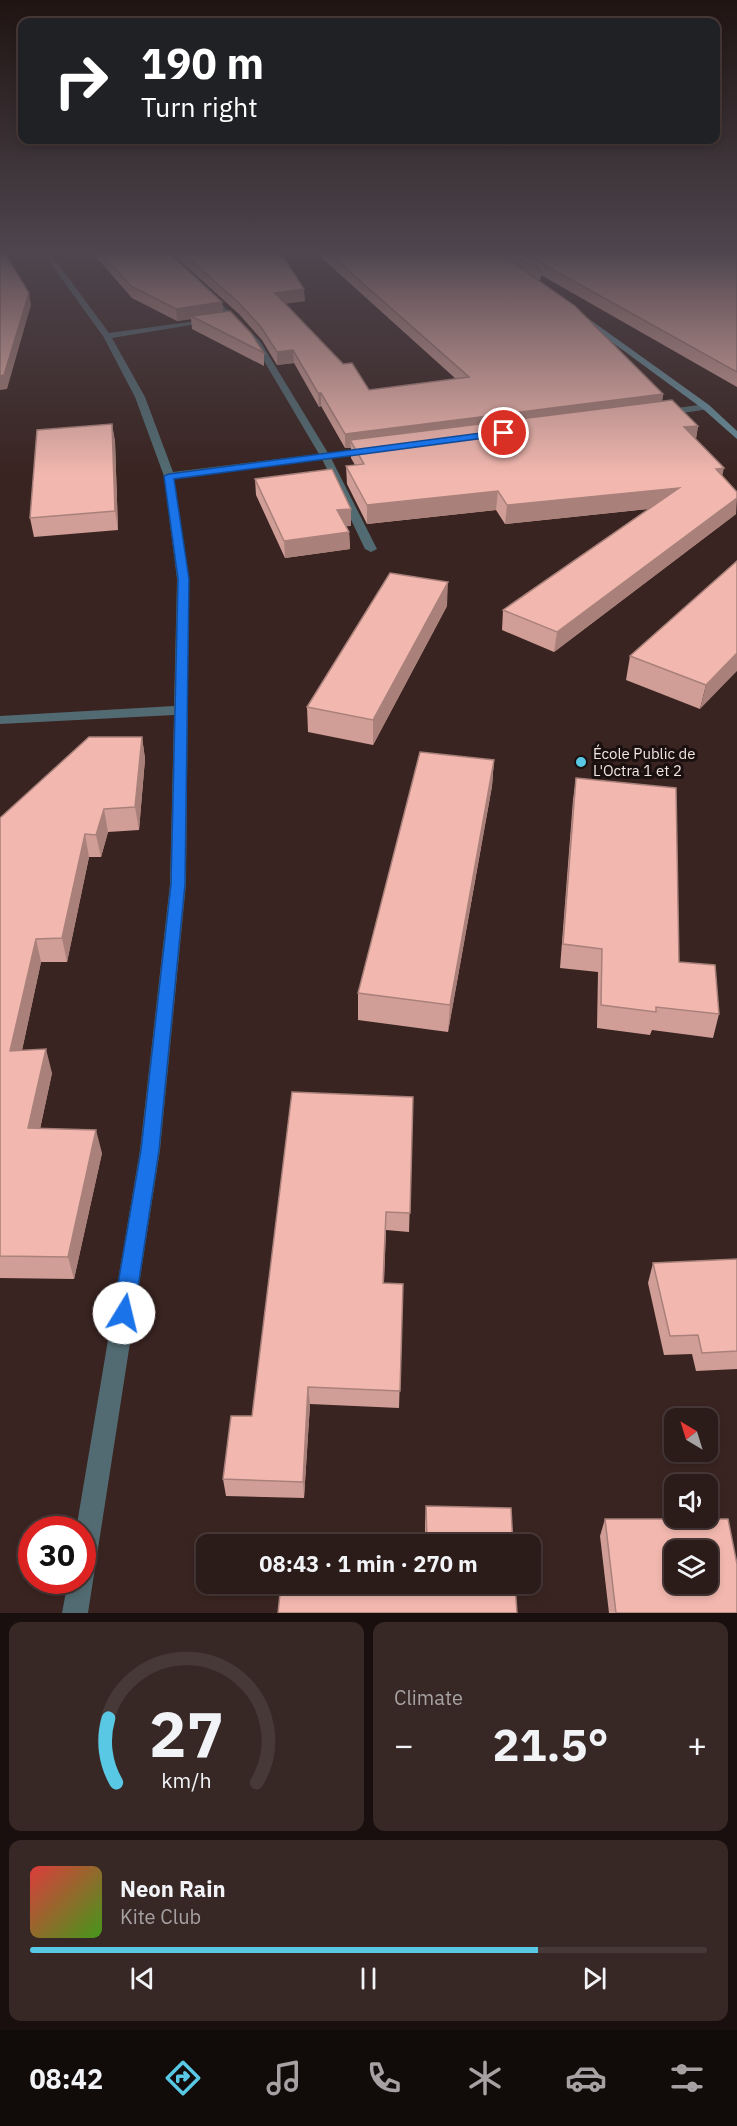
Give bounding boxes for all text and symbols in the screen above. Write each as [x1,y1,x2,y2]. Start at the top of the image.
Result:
text: 190 m [141,36,264,91]
icon: right [42,42,120,120]
text: Turn right [141,89,258,124]
pin [478,407,529,458]
icon: arrive [487,416,520,449]
place label: École Public de L'Octra 1 et 2 [593,744,695,780]
marker: École Public de L'Octra 1 et 2 [574,755,588,769]
position arrow [92,1281,156,1345]
north arrow [664,1408,718,1462]
map controls [664,1408,718,1594]
button: sound [664,1474,718,1528]
speed limit sign: 30 [18,1516,96,1594]
button: layers [664,1540,718,1594]
text: 08:43 · 1 min · 270 m [259,1549,478,1578]
text: Climate [394,1684,463,1711]
text: 27 [149,1693,224,1774]
text: 21.5° [492,1715,609,1773]
text: − [394,1723,414,1766]
text: + [687,1723,707,1766]
text: km/h [161,1767,212,1795]
text: Neon Rain [120,1874,226,1903]
text: Kite Club [120,1903,201,1930]
icon: previous [126,1962,159,1995]
icon: pause [352,1962,385,1995]
icon: next [578,1962,611,1995]
icon: directions [162,2057,204,2099]
icon: music [263,2057,305,2099]
icon: phone [363,2057,405,2099]
icon: climate [464,2057,506,2099]
icon: car [565,2057,607,2099]
icon: filters [666,2057,708,2099]
text: 08:42 [29,2061,103,2096]

